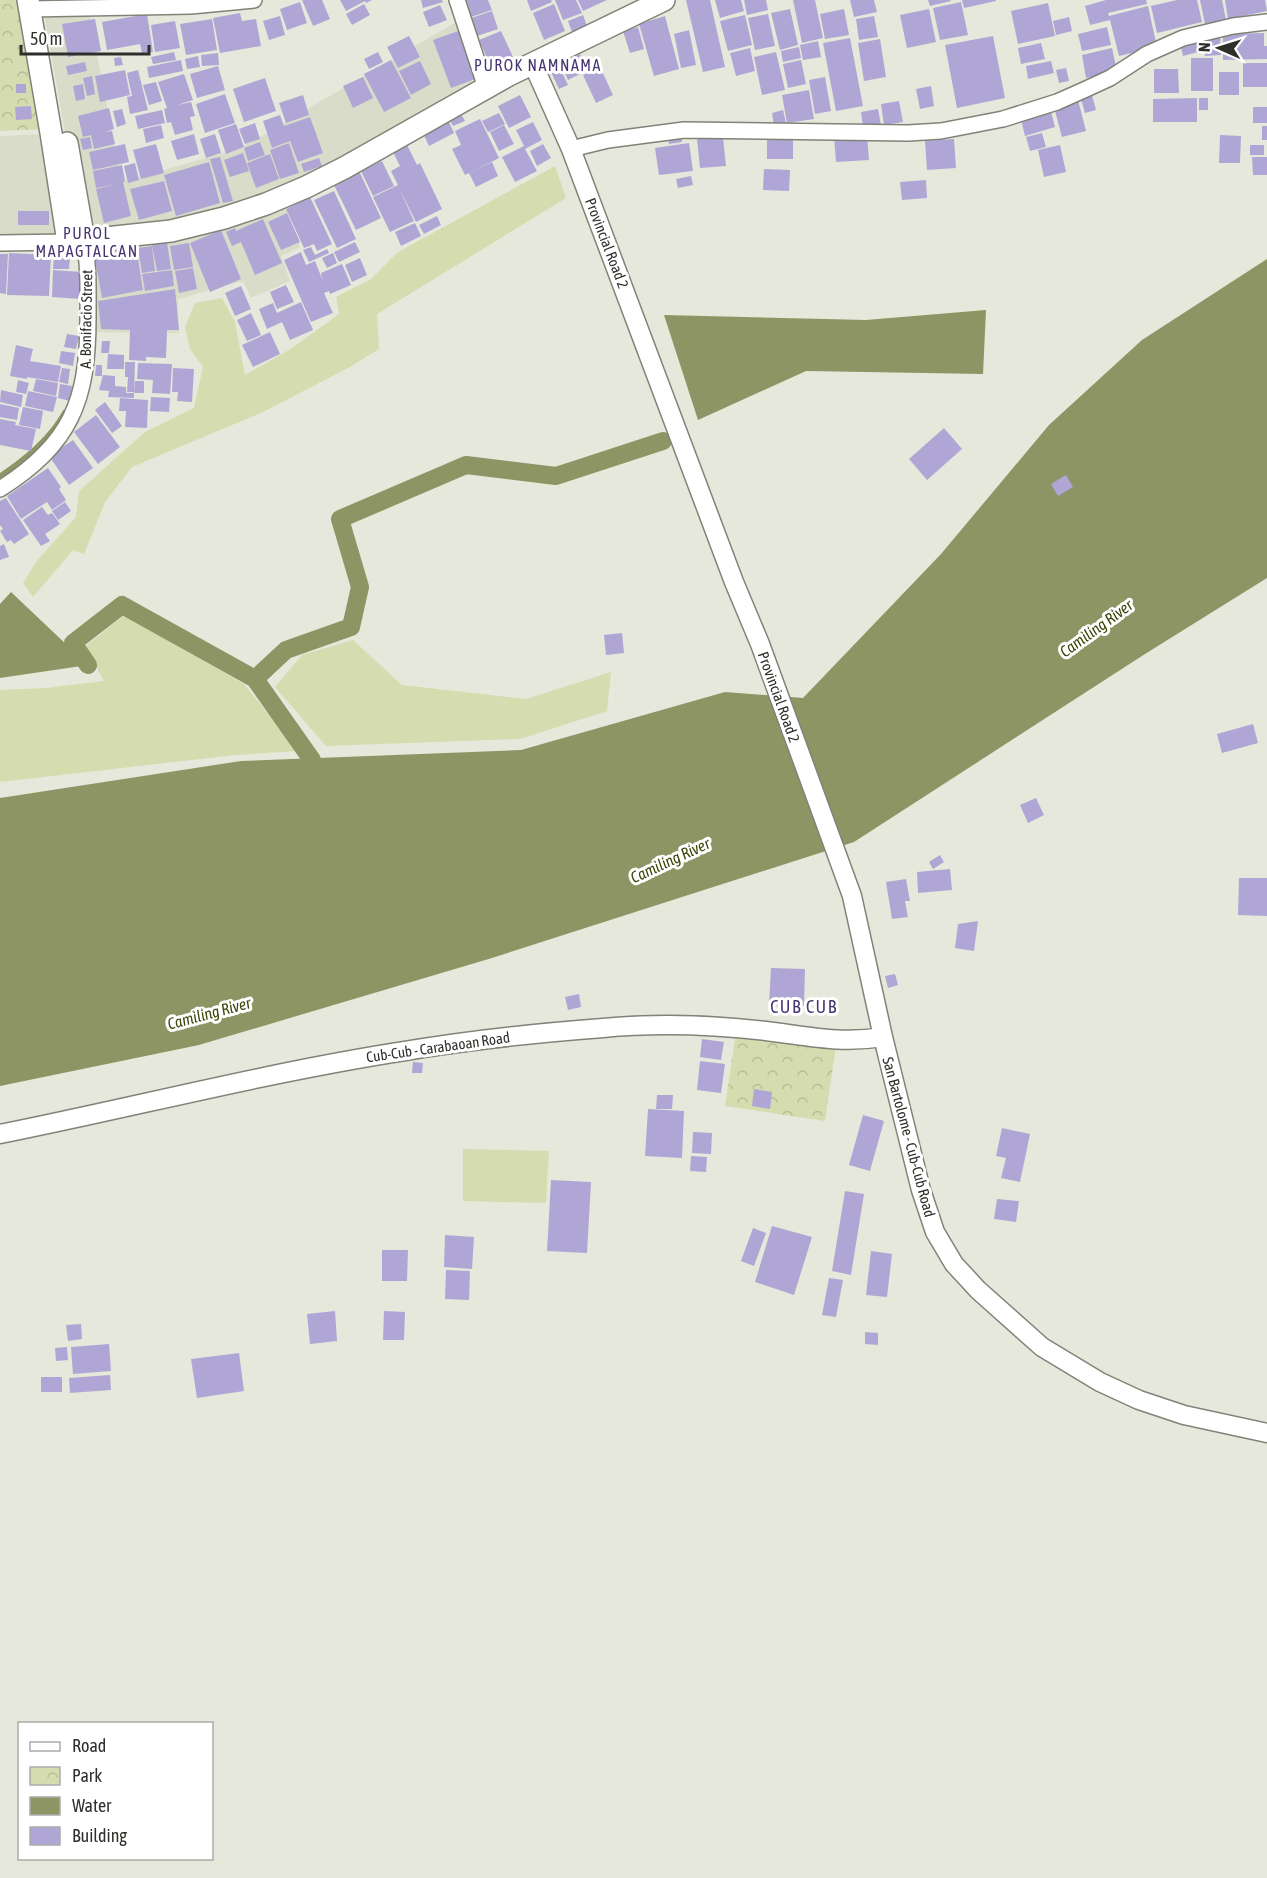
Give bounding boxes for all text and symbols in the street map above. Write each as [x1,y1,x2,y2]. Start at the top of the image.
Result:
scale bar [21,18,148,56]
north arrow [1189,18,1249,78]
text: 50 m [30,28,62,49]
text: N [1195,42,1213,52]
district label: PUROK NAMNAMA [474,56,602,74]
street label: Provincial Road 2 [582,195,632,291]
district label: PUROL MAPAGTALCAN [35,224,139,260]
street label: A. Bonifacio Street [77,269,95,369]
water label: Camiling River [1056,595,1137,661]
street label: Provincial Road 2 [755,649,803,745]
water label: Camiling River [628,833,714,887]
water label: Camiling River [165,993,254,1034]
district label: CUB CUB [770,996,838,1017]
street label: Cub-Cub - Carabaoan Road [365,1029,511,1065]
street label: San Bartolome - Cub-Cub Road [879,1055,939,1219]
legend [18,1722,213,1860]
text: Road [72,1735,106,1756]
text: Park [72,1765,102,1786]
text: Water [72,1795,112,1816]
text: Building [72,1825,127,1846]

